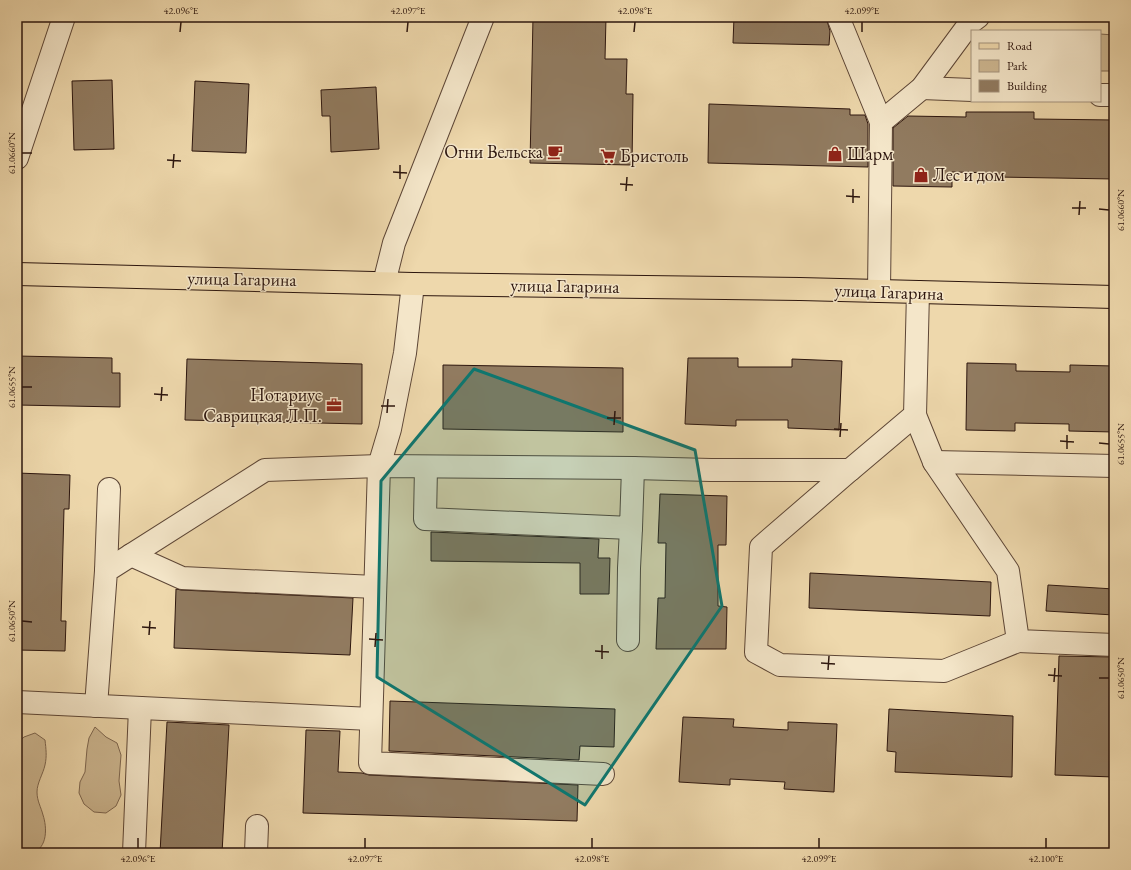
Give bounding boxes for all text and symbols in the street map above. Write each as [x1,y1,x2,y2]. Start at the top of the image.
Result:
text: 42.096°E [164,4,199,17]
text: 42.097°E [391,4,426,17]
text: 42.098°E [618,4,653,17]
text: 42.099°E [845,4,880,17]
legend [971,30,1101,102]
text: Road [1007,38,1033,54]
text: Park [1007,58,1028,74]
text: Building [1007,78,1048,94]
text: 61.0660°N [5,132,18,174]
place label: Огни Вельска [444,140,544,163]
place label: Шарм [847,142,894,165]
cafe icon: Огни Вельска [546,143,564,161]
place label: Бристоль [620,144,689,167]
shop icon: Шарм [826,145,844,163]
supermarket icon: Бристоль [599,147,617,165]
place label: Лес и дом [933,163,1006,186]
shop icon: Лес и дом [912,166,930,184]
text: 61.0660°N [1114,189,1127,231]
street label: улица Гагарина [187,266,298,291]
street label: улица Гагарина [510,273,621,298]
street label: улица Гагарина [834,278,945,305]
text: 61.0655°N [5,366,18,408]
place label: Нотариус Саврицкая Л.П. [203,383,322,427]
office icon: Нотариус Саврицкая Л.П. [325,396,343,414]
text: 61.0655°N [1114,423,1127,465]
text: 61.0650°N [5,600,18,642]
text: 61.0650°N [1114,657,1127,699]
text: 42.096°E [121,852,156,865]
text: 42.097°E [348,852,383,865]
text: 42.098°E [575,852,610,865]
text: 42.099°E [802,852,837,865]
text: 42.100°E [1029,852,1064,865]

